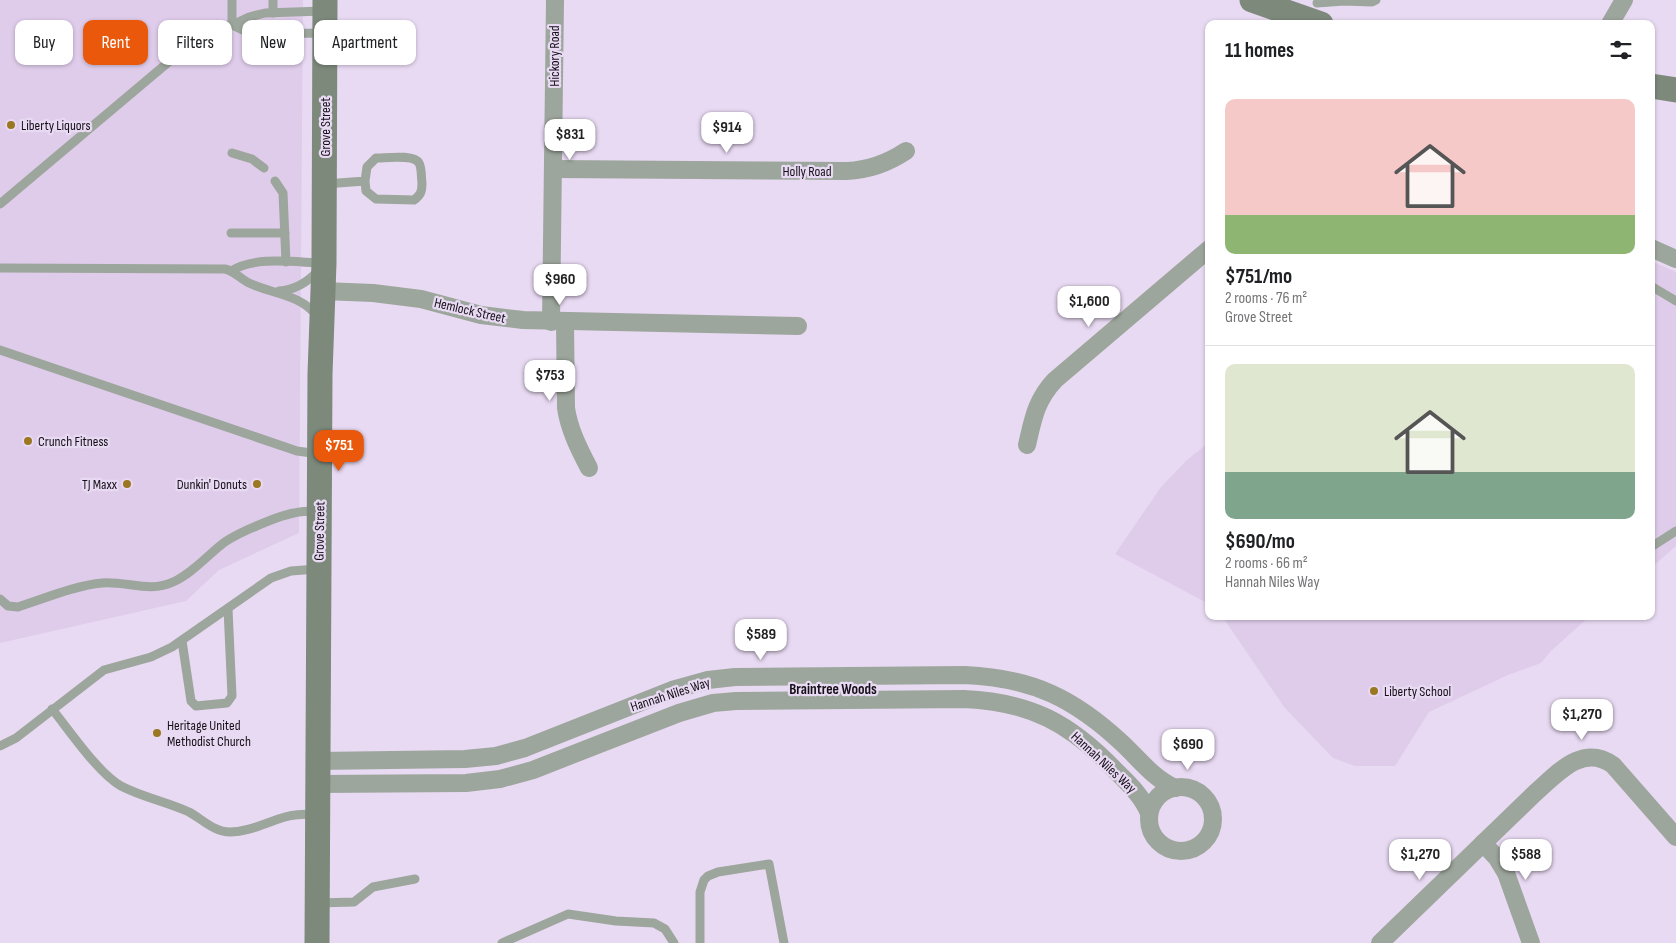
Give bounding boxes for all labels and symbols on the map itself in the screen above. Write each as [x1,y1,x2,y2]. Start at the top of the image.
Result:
street label: Hickory Road [546,25,563,87]
street label: Grove Street [317,97,334,157]
pin: $914 [697,112,757,154]
place label: Liberty Liquors [21,117,90,134]
marker: Liberty Liquors [5,119,17,131]
pin: $831 [540,119,600,161]
street label: Holly Road [782,163,832,180]
pin: $960 [530,264,590,306]
pin: $1,600 [1048,286,1130,328]
street label: Hemlock Street [432,294,507,327]
pin: $753 [520,360,580,402]
pin: $751 [309,430,369,472]
place label: Crunch Fitness [38,433,108,450]
marker: Crunch Fitness [22,435,34,447]
place label: TJ Maxx [82,476,118,493]
place label: Dunkin' Donuts [177,476,247,493]
marker: TJ Maxx [121,478,133,490]
marker: Dunkin' Donuts [251,478,263,490]
street label: Grove Street [310,501,329,561]
pin: $589 [731,618,791,661]
street label: Hannah Niles Way [628,673,713,715]
district label: Braintree Woods [789,680,877,699]
place label: Liberty School [1384,683,1451,700]
marker: Liberty School [1368,685,1380,697]
pin: $1,270 [1541,698,1623,741]
place label: Heritage United Methodist Church [167,717,251,750]
marker: Heritage United Methodist Church [151,727,163,739]
street label: Hannah Niles Way [1068,728,1140,797]
pin: $690 [1158,728,1218,771]
pin: $1,270 [1379,838,1461,881]
pin: $588 [1496,838,1556,881]

